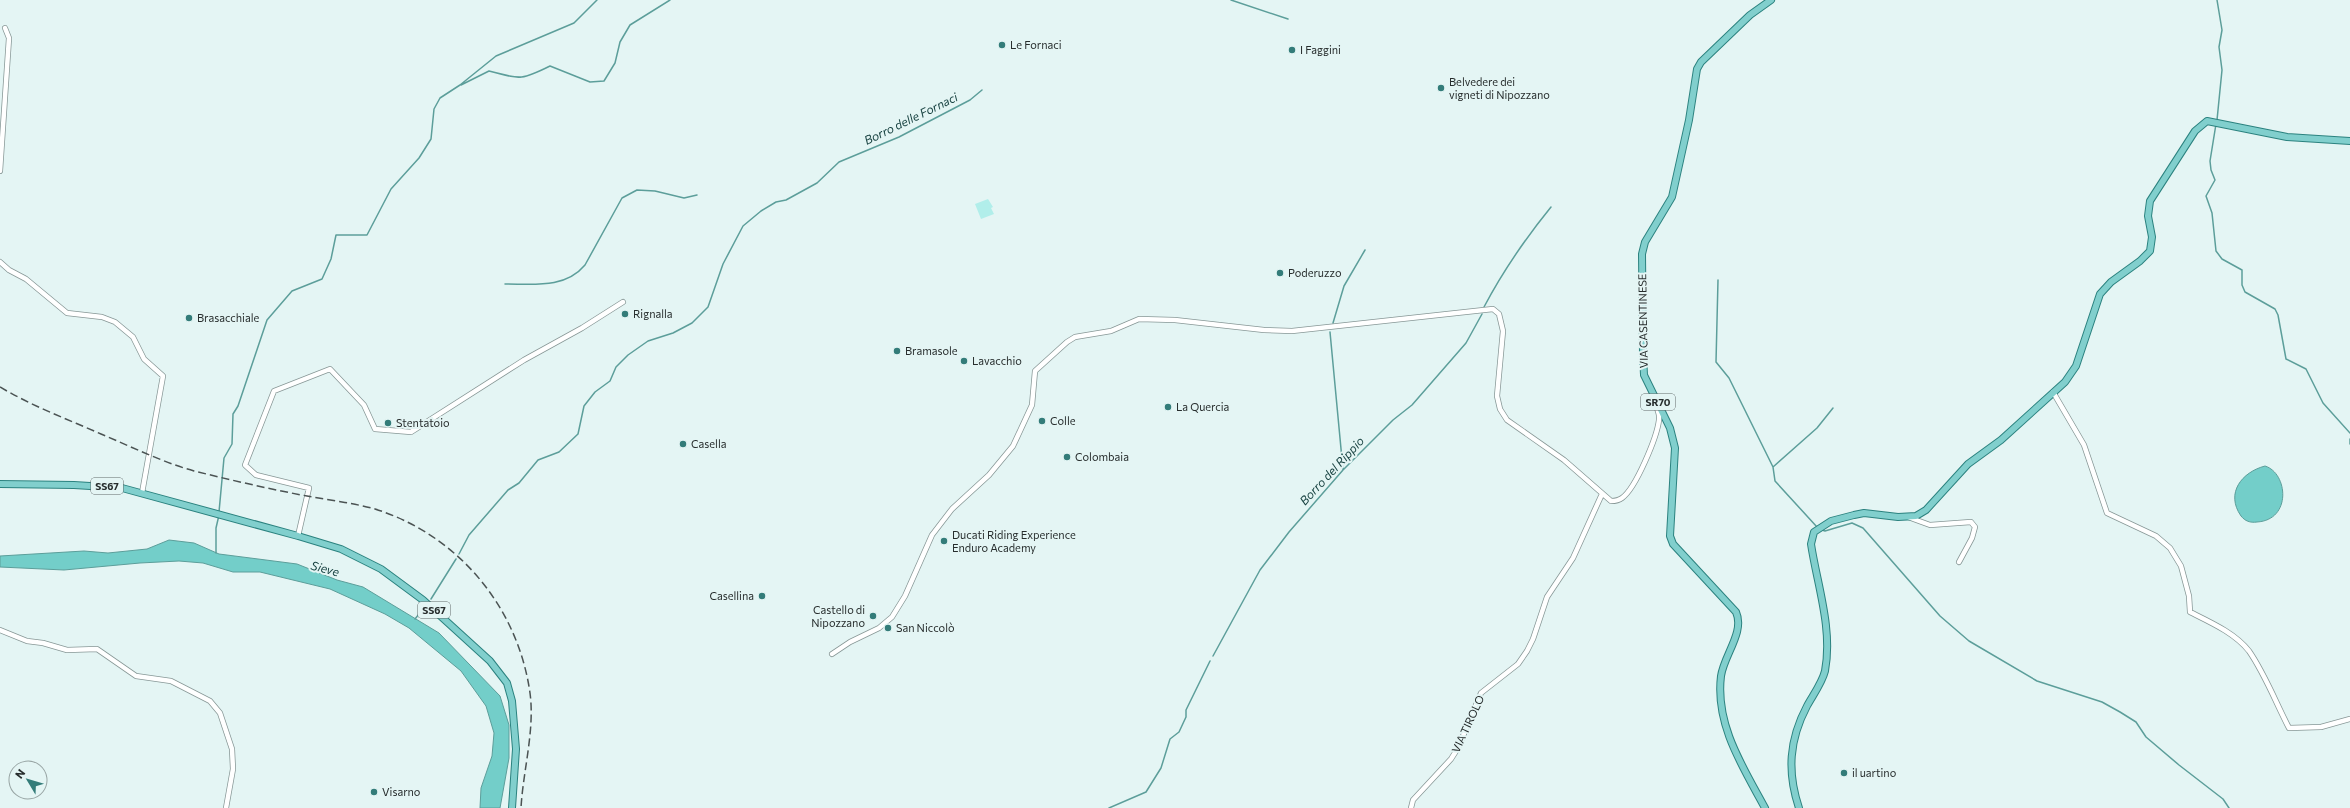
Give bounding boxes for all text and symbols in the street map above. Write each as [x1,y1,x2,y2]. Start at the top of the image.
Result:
place label: Le Fornaci [1010,38,1062,51]
marker: Le Fornaci [997,40,1007,50]
place label: I Faggini [1300,43,1341,56]
marker: I Faggini [1287,45,1297,55]
place label: Belvedere dei vigneti di Nipozzano [1449,75,1550,101]
marker: Belvedere dei vigneti di Nipozzano [1436,83,1446,93]
water label: Borro delle Fornaci [861,89,961,147]
place label: Poderuzzo [1288,266,1342,279]
marker: Poderuzzo [1275,268,1285,278]
street label: VIA CASENTINESE [1635,274,1650,368]
place label: Rignalla [633,307,673,320]
marker: Rignalla [620,309,630,319]
place label: Brasacchiale [197,311,259,324]
marker: Brasacchiale [184,313,194,323]
place label: Bramasole [905,344,958,357]
marker: Bramasole [892,346,902,356]
place label: Lavacchio [972,354,1022,367]
marker: Lavacchio [959,356,969,366]
road number: SR70 [1641,394,1675,410]
place label: La Quercia [1176,400,1229,413]
marker: La Quercia [1163,402,1173,412]
place label: Colle [1050,414,1076,427]
place label: Stentatoio [396,416,450,429]
marker: Colle [1037,416,1047,426]
marker: Stentatoio [383,418,393,428]
water label: Borro del Rippio [1296,433,1366,507]
place label: Casella [691,437,726,450]
marker: Casella [678,439,688,449]
place label: Colombaia [1075,450,1129,463]
marker: Colombaia [1062,452,1072,462]
road number: SS67 [91,478,123,494]
place label: Ducati Riding Experience Enduro Academy [952,528,1076,554]
marker: Ducati Riding Experience Enduro Academy [939,536,949,546]
water label: Sieve [310,558,342,579]
place label: Casellina [709,589,754,602]
marker: Casellina [757,591,767,601]
road number: SS67 [418,602,450,618]
place label: Castello di Nipozzano [811,603,865,629]
marker: Castello di Nipozzano [868,611,878,621]
place label: San Niccolò [896,621,955,634]
marker: San Niccolò [883,623,893,633]
street label: VIA TIROLO [1449,693,1486,755]
north arrow [8,760,48,800]
text: N [12,766,27,781]
place label: il uartino [1852,766,1897,779]
marker: il uartino [1839,768,1849,778]
place label: Visarno [382,785,421,798]
marker: Visarno [369,787,379,797]

